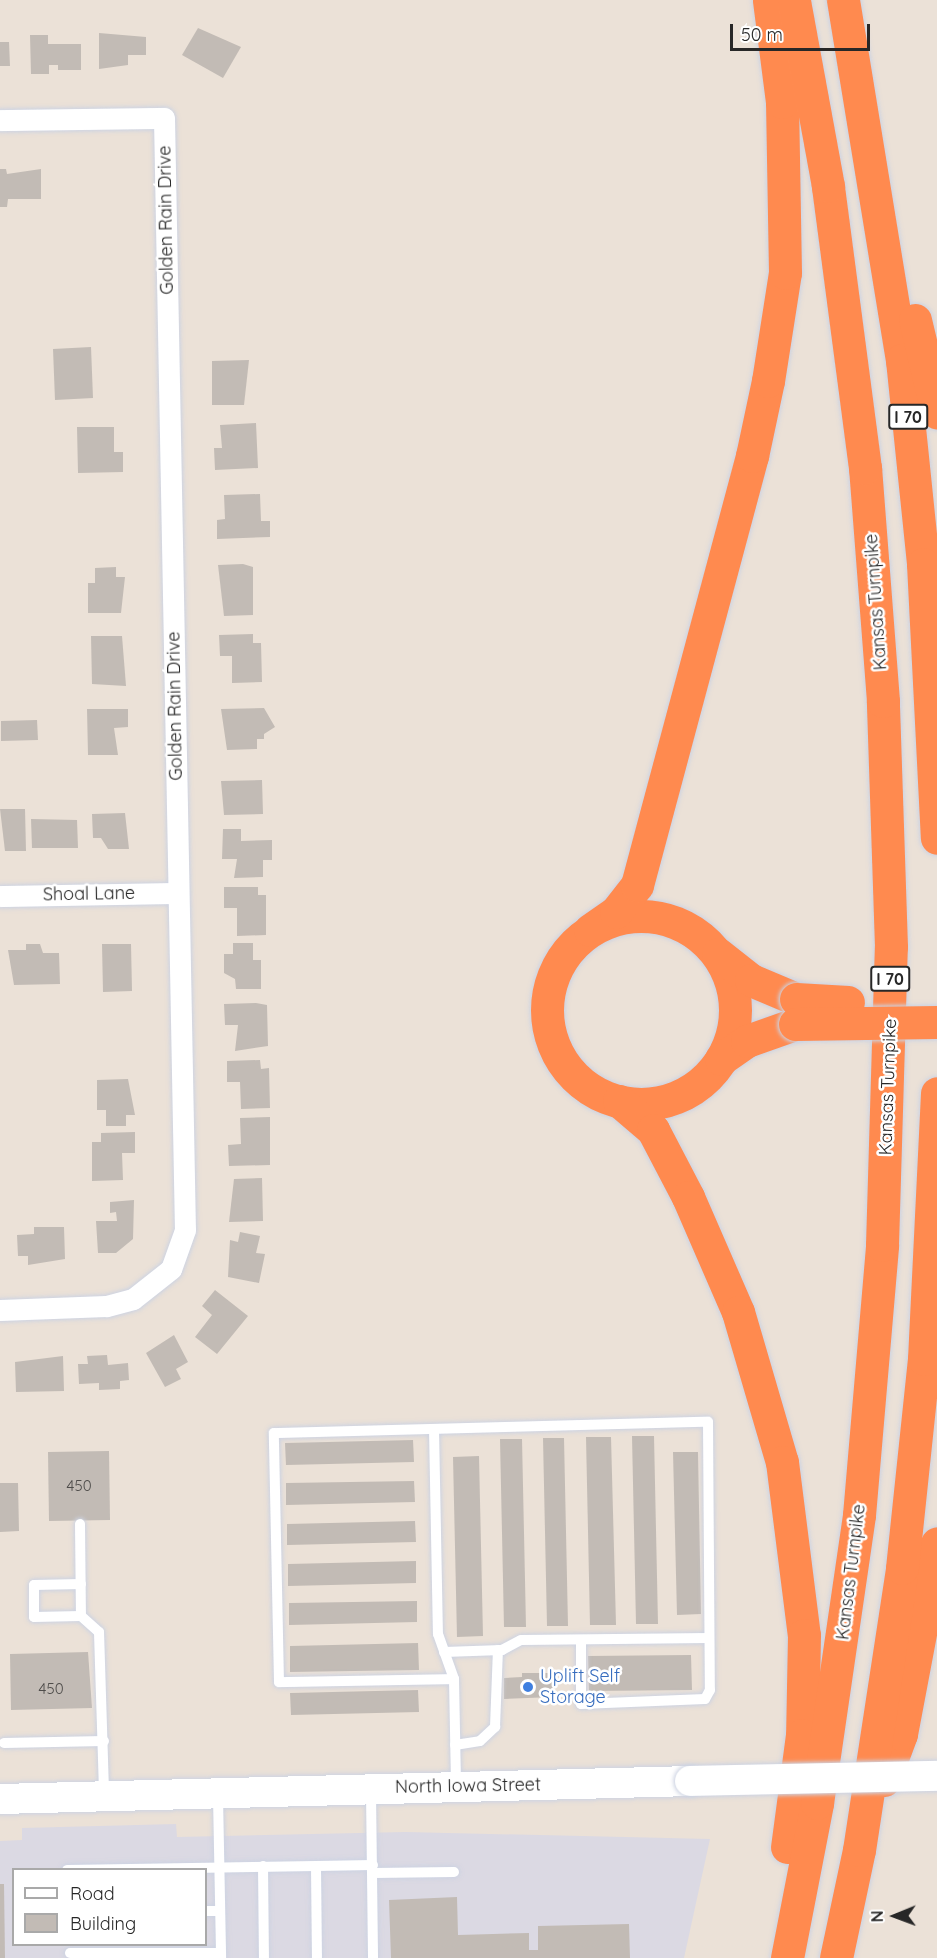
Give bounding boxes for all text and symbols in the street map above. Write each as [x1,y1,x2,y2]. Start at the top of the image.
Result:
scale bar [733,12,872,50]
text: 50 m [741,23,783,46]
street label: Golden Rain Drive [154,145,178,295]
road number: I 70 [887,404,929,430]
street label: Kansas Turnpike [860,533,892,671]
street label: Golden Rain Drive [163,631,187,781]
street label: Shoal Lane [43,882,135,906]
road number: I 70 [869,966,911,992]
street label: Kansas Turnpike [875,1018,901,1156]
house number: 450 [66,1477,92,1495]
street label: Kansas Turnpike [832,1503,870,1641]
place label: Uplift Self Storage [540,1666,620,1708]
house number: 450 [38,1680,64,1698]
marker: Uplift Self Storage [521,1680,535,1694]
street label: North Iowa Street [395,1774,541,1798]
legend [12,1868,207,1946]
text: Road [70,1882,115,1905]
north arrow [865,1886,925,1946]
text: N [867,1910,887,1922]
text: Building [70,1912,136,1935]

